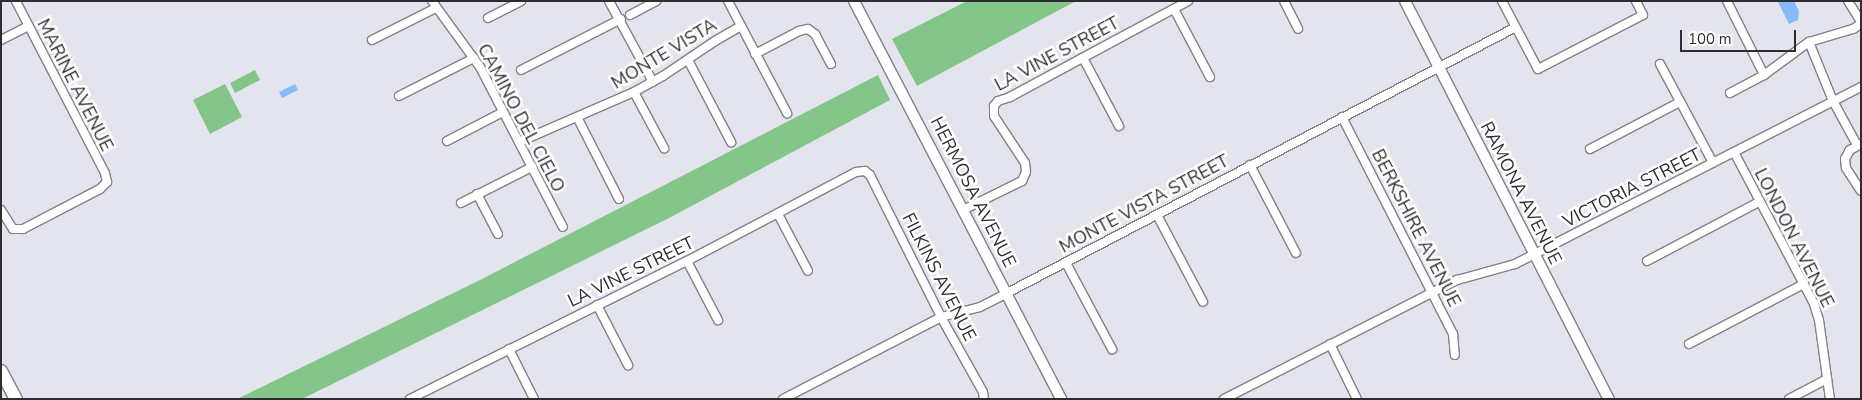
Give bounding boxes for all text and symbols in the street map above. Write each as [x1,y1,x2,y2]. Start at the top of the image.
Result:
street label: LA VINE STREET [991,12,1123,96]
street label: MONTE VISTA [607,14,721,94]
street label: MARINE AVENUE [32,15,118,155]
scale bar [1682,20,1798,52]
text: 100 m [1688,29,1732,49]
street label: CAMINO DEL CIELO [473,40,569,196]
street label: HERMOSA AVENUE [926,113,1020,271]
street label: RAMONA AVENUE [1476,118,1566,268]
street label: VICTORIA STREET [1559,144,1705,232]
street label: BERKSHIRE AVENUE [1367,146,1465,310]
street label: MONTE VISTA STREET [1056,150,1232,258]
street label: LONDON AVENUE [1750,165,1838,311]
street label: FILKINS AVENUE [897,209,981,345]
street label: LA VINE STREET [564,232,698,312]

